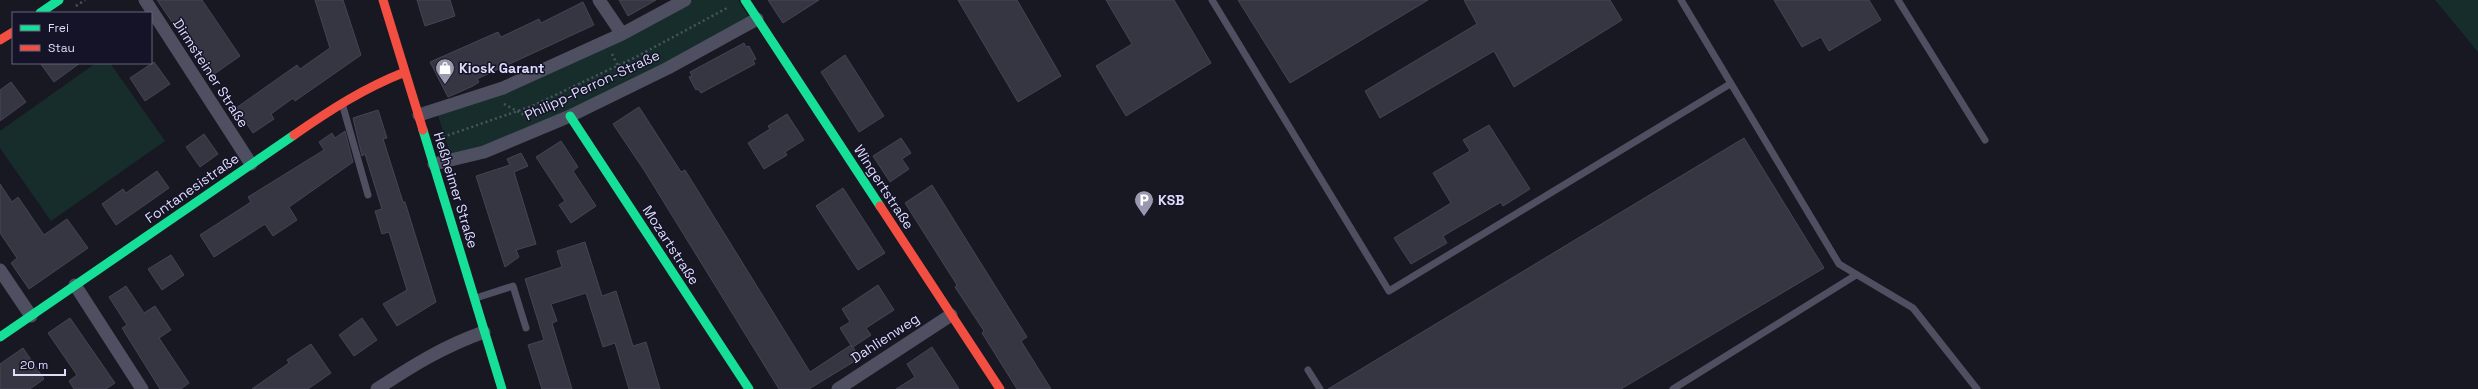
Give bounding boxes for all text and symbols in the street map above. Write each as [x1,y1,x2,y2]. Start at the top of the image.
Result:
legend [12,12,152,64]
street label: Dirmsteiner Straße [169,15,253,131]
text: Frei [48,20,69,36]
text: Stau [48,40,75,56]
street label: Philipp-Perron-Straße [521,46,663,124]
shop icon: Kiosk Garant [434,57,456,85]
place label: Kiosk Garant [459,59,544,77]
street label: Heßheimer Straße [430,130,482,250]
street label: Wingertstraße [850,141,918,233]
street label: Fontanesistraße [142,149,242,227]
parking icon: KSB [1133,189,1155,217]
place label: KSB [1158,191,1184,209]
street label: Mozartstraße [639,202,703,288]
street label: Dahlienweg [847,309,923,367]
scale bar [14,351,65,377]
text: 20 m [20,357,48,373]

